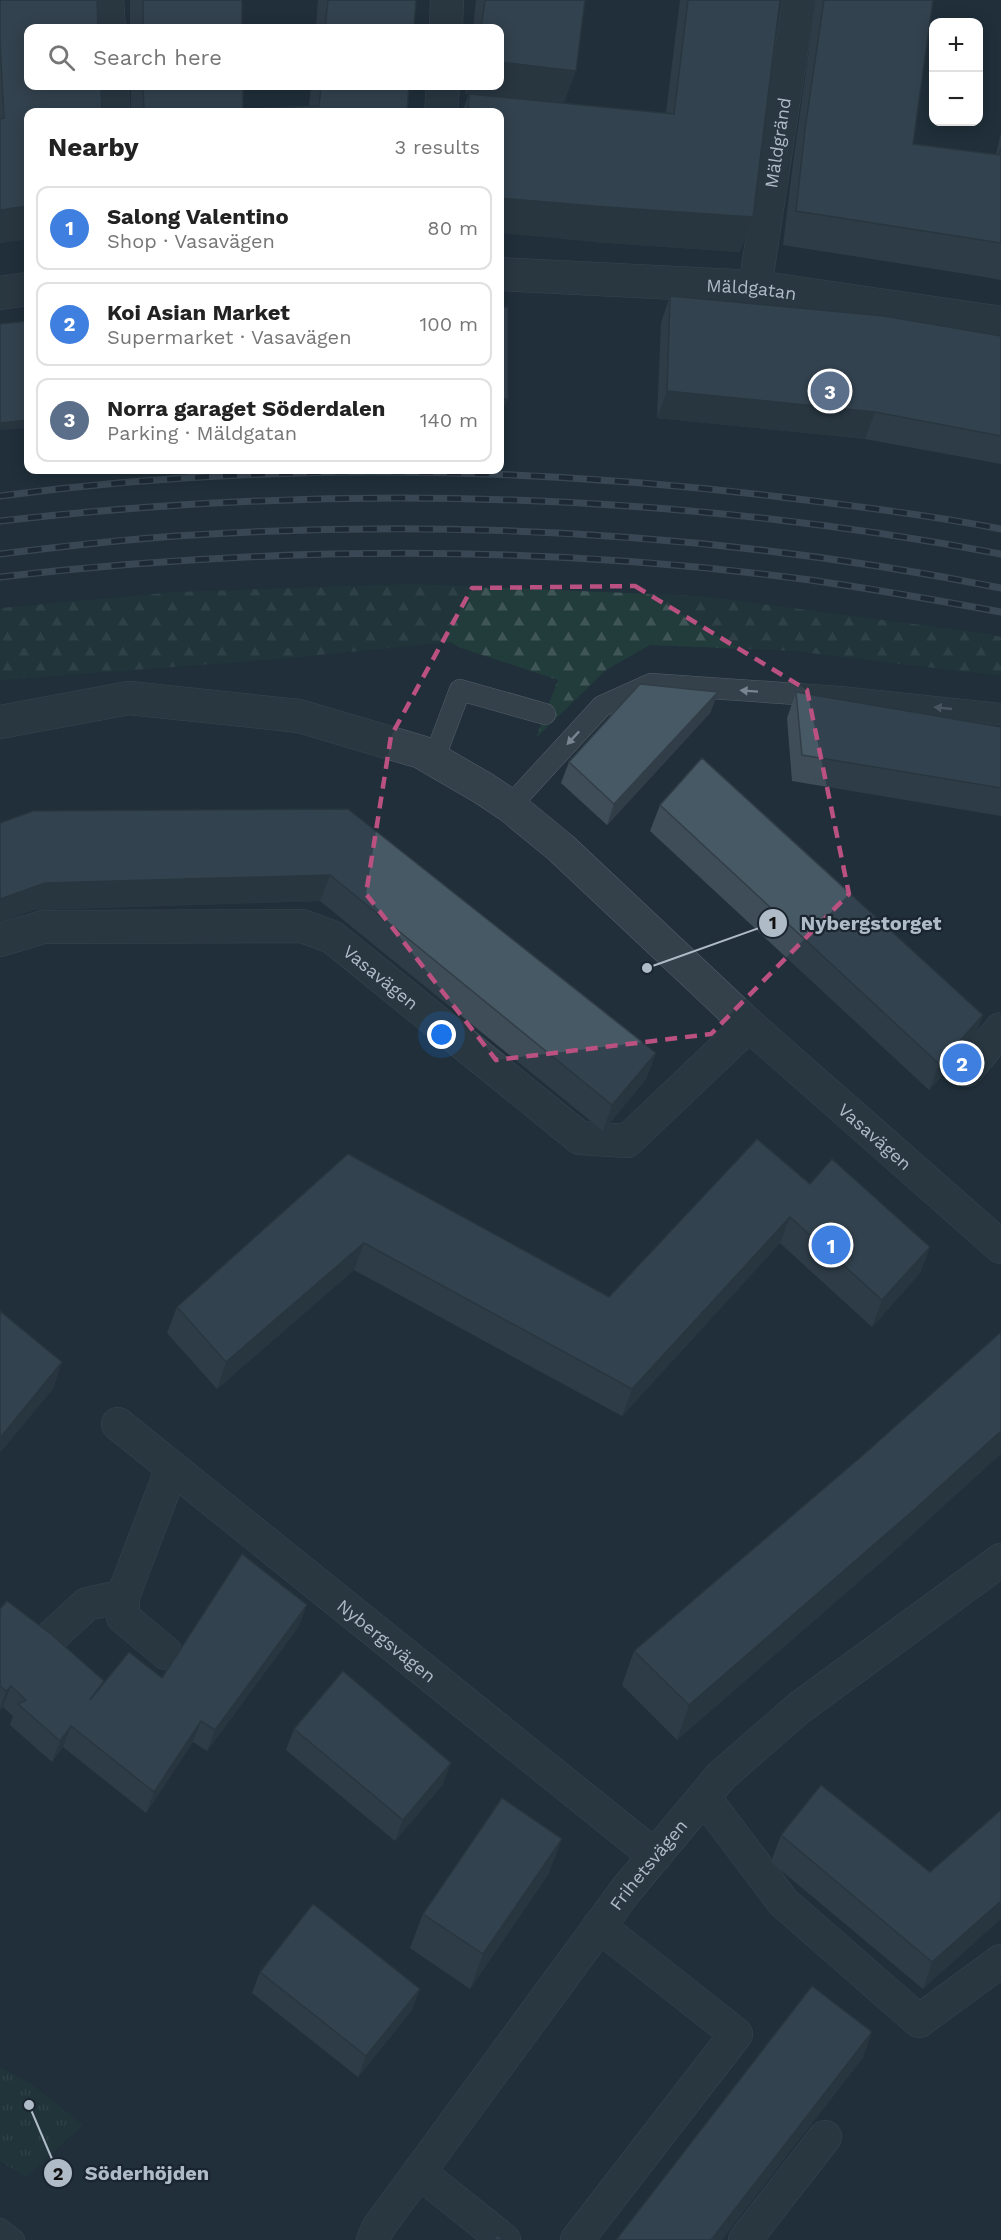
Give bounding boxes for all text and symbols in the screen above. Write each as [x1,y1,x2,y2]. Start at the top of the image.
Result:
map controls [929,18,983,126]
button: + [929,18,983,72]
search box [24,24,504,90]
icon: search [45,41,78,74]
text: Search here [93,45,222,70]
button: − [929,72,983,126]
street label: Mäldgränd [760,96,794,190]
text: Nearby [48,132,139,162]
text: 3 results [395,135,480,159]
text: Salong Valentino [107,204,289,229]
text: 1 [65,216,74,240]
text: 80 m [427,216,478,240]
text: Shop · Vasavägen [107,229,275,253]
street label: Mäldgatan [706,274,798,303]
text: Koi Asian Market [107,300,290,325]
text: 2 [64,312,75,336]
text: 100 m [419,312,478,336]
text: Supermarket · Vasavägen [107,325,352,349]
pin: 3 [810,368,850,414]
text: Norra garaget Söderdalen [107,396,385,421]
text: 3 [64,408,75,432]
text: 140 m [420,408,478,432]
text: Parking · Mäldgatan [107,421,297,445]
one-way arrow [739,686,758,695]
one-way arrow [933,703,952,713]
one-way arrow [566,731,580,746]
callout: Nybergstorget [758,904,953,942]
text: Nybergstorget [801,911,942,935]
text: 1 [769,912,777,933]
street label: Vasavägen [339,940,423,1013]
your location [427,1020,456,1049]
pin: 2 [942,1040,982,1086]
street label: Vasavägen [834,1098,916,1174]
pin: 1 [812,1222,850,1268]
street label: Nybergsvägen [333,1594,440,1686]
street label: Frihetsvägen [605,1815,691,1914]
callout: Söderhöjden [43,2154,221,2192]
text: Söderhöjden [85,2161,209,2185]
text: 2 [53,2163,63,2184]

